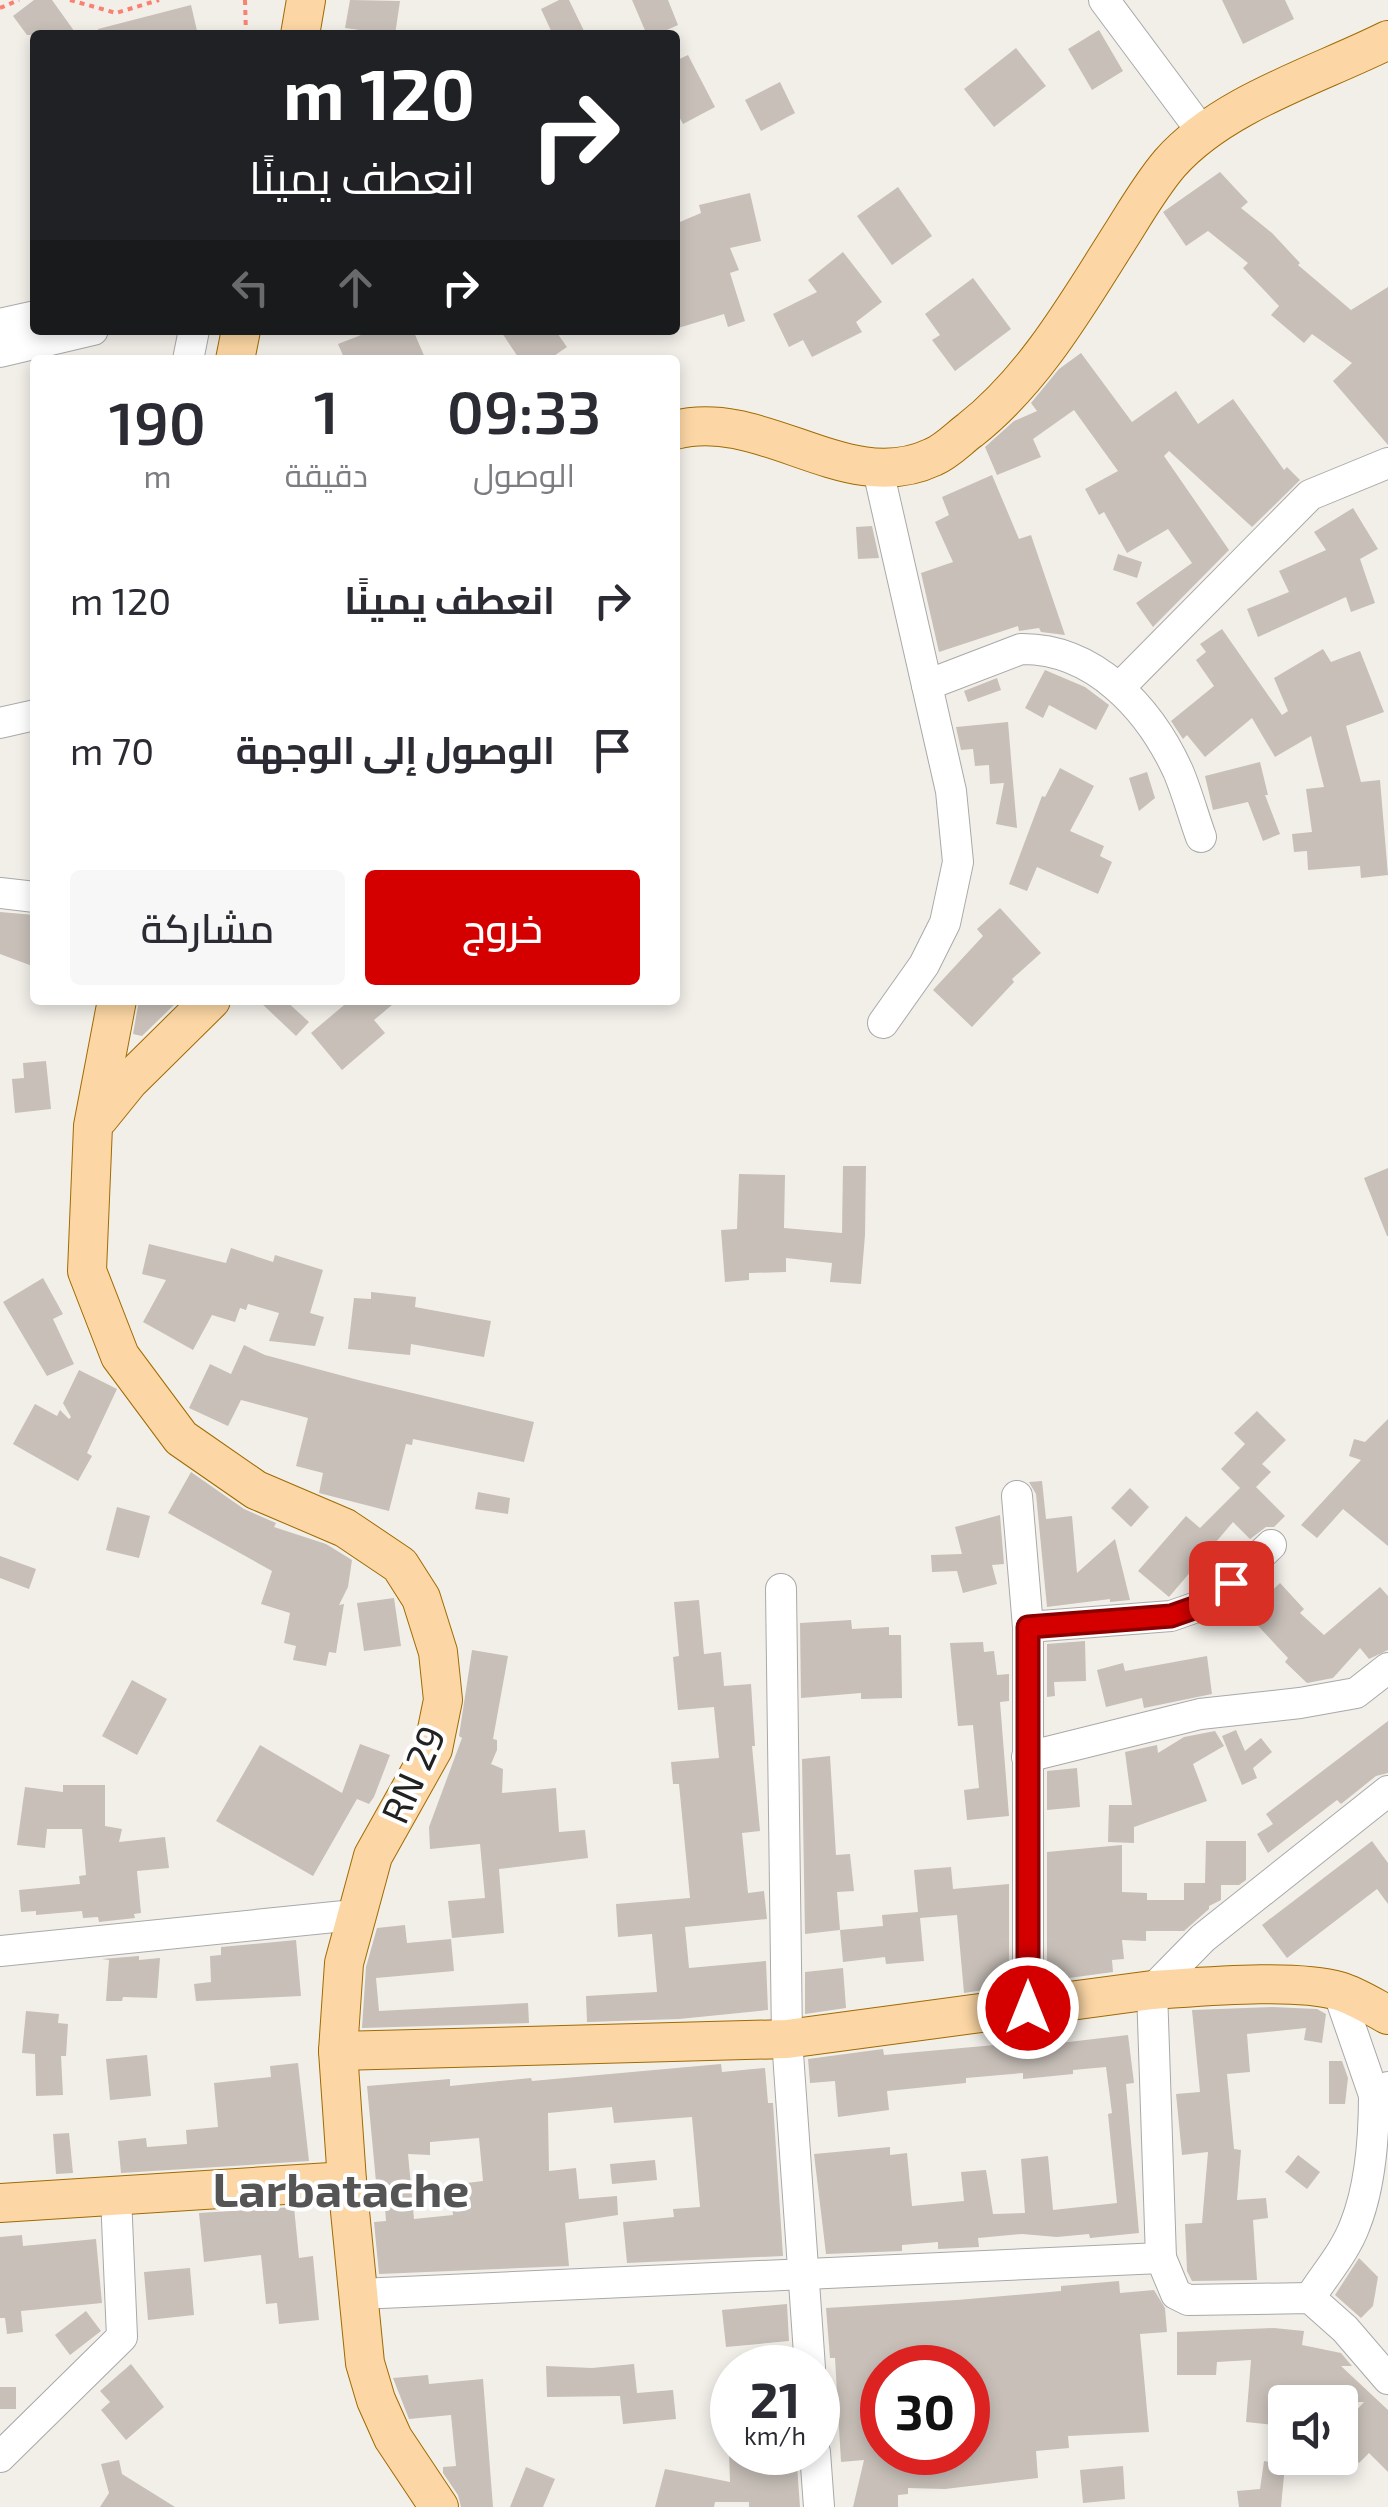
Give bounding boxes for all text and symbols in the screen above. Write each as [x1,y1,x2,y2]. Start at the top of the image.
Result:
text: 120 m [283,50,475,134]
icon: right [510,70,640,200]
text: انعطف يمينًا [249,149,475,203]
icon: left [223,260,278,315]
icon: ahead [328,260,383,315]
icon: right [433,260,488,315]
text: 1 [314,374,339,446]
text: 09:33 [447,374,601,446]
text: 190 [109,385,206,457]
text: دقيقة [285,455,368,493]
text: الوصول [473,455,575,493]
text: m [143,456,171,494]
icon: right [585,573,640,628]
text: انعطف يمينًا [344,576,555,622]
text: 120 m [70,577,171,623]
icon: arrive [585,723,640,778]
text: الوصول إلى الوجهة [236,726,555,772]
text: 70 m [70,727,154,773]
button: مشاركة [70,870,345,985]
button: خروج [365,870,640,985]
pin [1189,1541,1274,1626]
icon: arrive [1204,1556,1259,1611]
street label: RN 29 [370,1718,454,1830]
position arrow [976,1956,1080,2060]
district label: Larbatache [213,2159,469,2217]
speed limit sign: 30 [860,2345,990,2475]
text: 21 [750,2368,800,2428]
map controls [1268,2385,1358,2475]
button: sound [1268,2385,1358,2475]
text: km/h [744,2420,806,2450]

